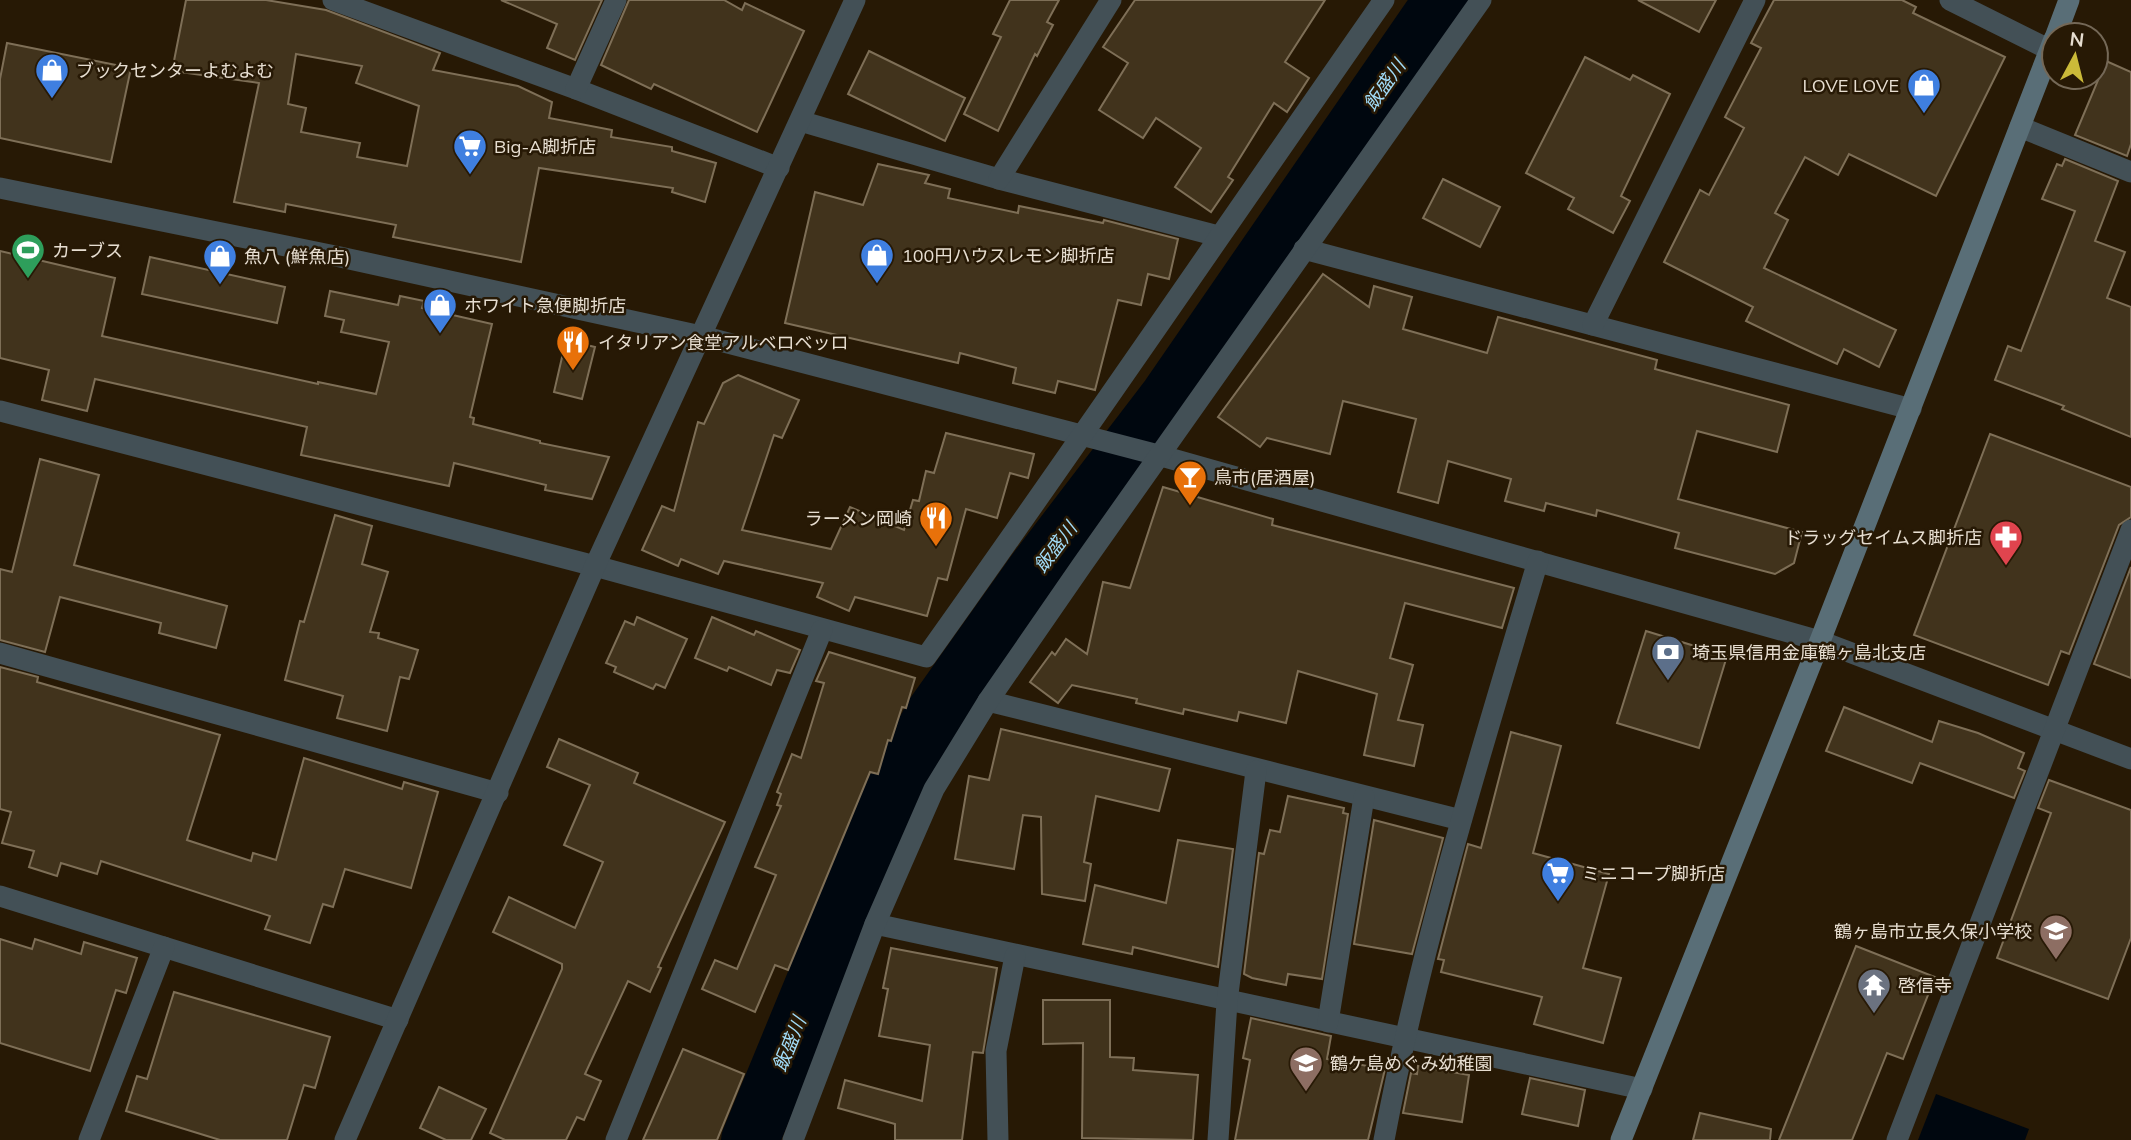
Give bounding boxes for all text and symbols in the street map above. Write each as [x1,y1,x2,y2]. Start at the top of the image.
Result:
north arrow [2040,21,2110,91]
text: N [2068,26,2086,52]
shop icon: ブックセンターよむよむ [33,51,71,100]
water label: 飯盛川 [1358,53,1411,115]
place label: ブックセンターよむよむ [76,59,274,82]
shop icon: LOVE LOVE [1905,66,1943,115]
place label: LOVE LOVE [1802,74,1899,97]
supermarket icon: Big-A脚折店 [451,127,489,176]
place label: Big-A脚折店 [494,135,596,158]
sports icon: カーブス [9,231,47,280]
shop icon: 100円ハウスレモン脚折店 [858,236,896,285]
shop icon: 魚八 (鮮魚店) [201,237,239,286]
place label: カーブス [52,239,123,262]
place label: 100円ハウスレモン脚折店 [902,244,1114,267]
place label: 魚八 (鮮魚店) [244,245,350,268]
shop icon: ホワイト急便脚折店 [421,286,459,335]
place label: ホワイト急便脚折店 [464,294,626,317]
restaurant icon: イタリアン食堂アルベロベッロ [554,323,592,372]
place label: イタリアン食堂アルベロベッロ [598,331,848,354]
bar icon: 鳥市(居酒屋) [1171,458,1209,507]
place label: 鳥市(居酒屋) [1214,466,1315,489]
restaurant icon: ラーメン岡崎 [917,499,955,548]
place label: ラーメン岡崎 [805,507,912,530]
water label: 飯盛川 [1028,515,1083,577]
pharmacy icon: ドラッグセイムス脚折店 [1987,518,2025,567]
place label: ドラッグセイムス脚折店 [1784,526,1982,549]
bank icon: 埼玉県信用金庫鶴ヶ島北支店 [1649,633,1687,682]
place label: 埼玉県信用金庫鶴ヶ島北支店 [1692,641,1926,664]
supermarket icon: ミニコープ脚折店 [1539,854,1577,903]
place label: ミニコープ脚折店 [1582,862,1725,885]
school or university icon: 鶴ヶ島市立長久保小学校 [2037,912,2075,961]
place label: 鶴ヶ島市立長久保小学校 [1834,920,2032,943]
temple icon: 啓信寺 [1855,966,1893,1015]
place label: 啓信寺 [1898,974,1952,997]
water label: 飯盛川 [767,1011,812,1075]
school or university icon: 鶴ケ島めぐみ幼稚園 [1287,1044,1325,1093]
place label: 鶴ケ島めぐみ幼稚園 [1330,1052,1493,1075]

